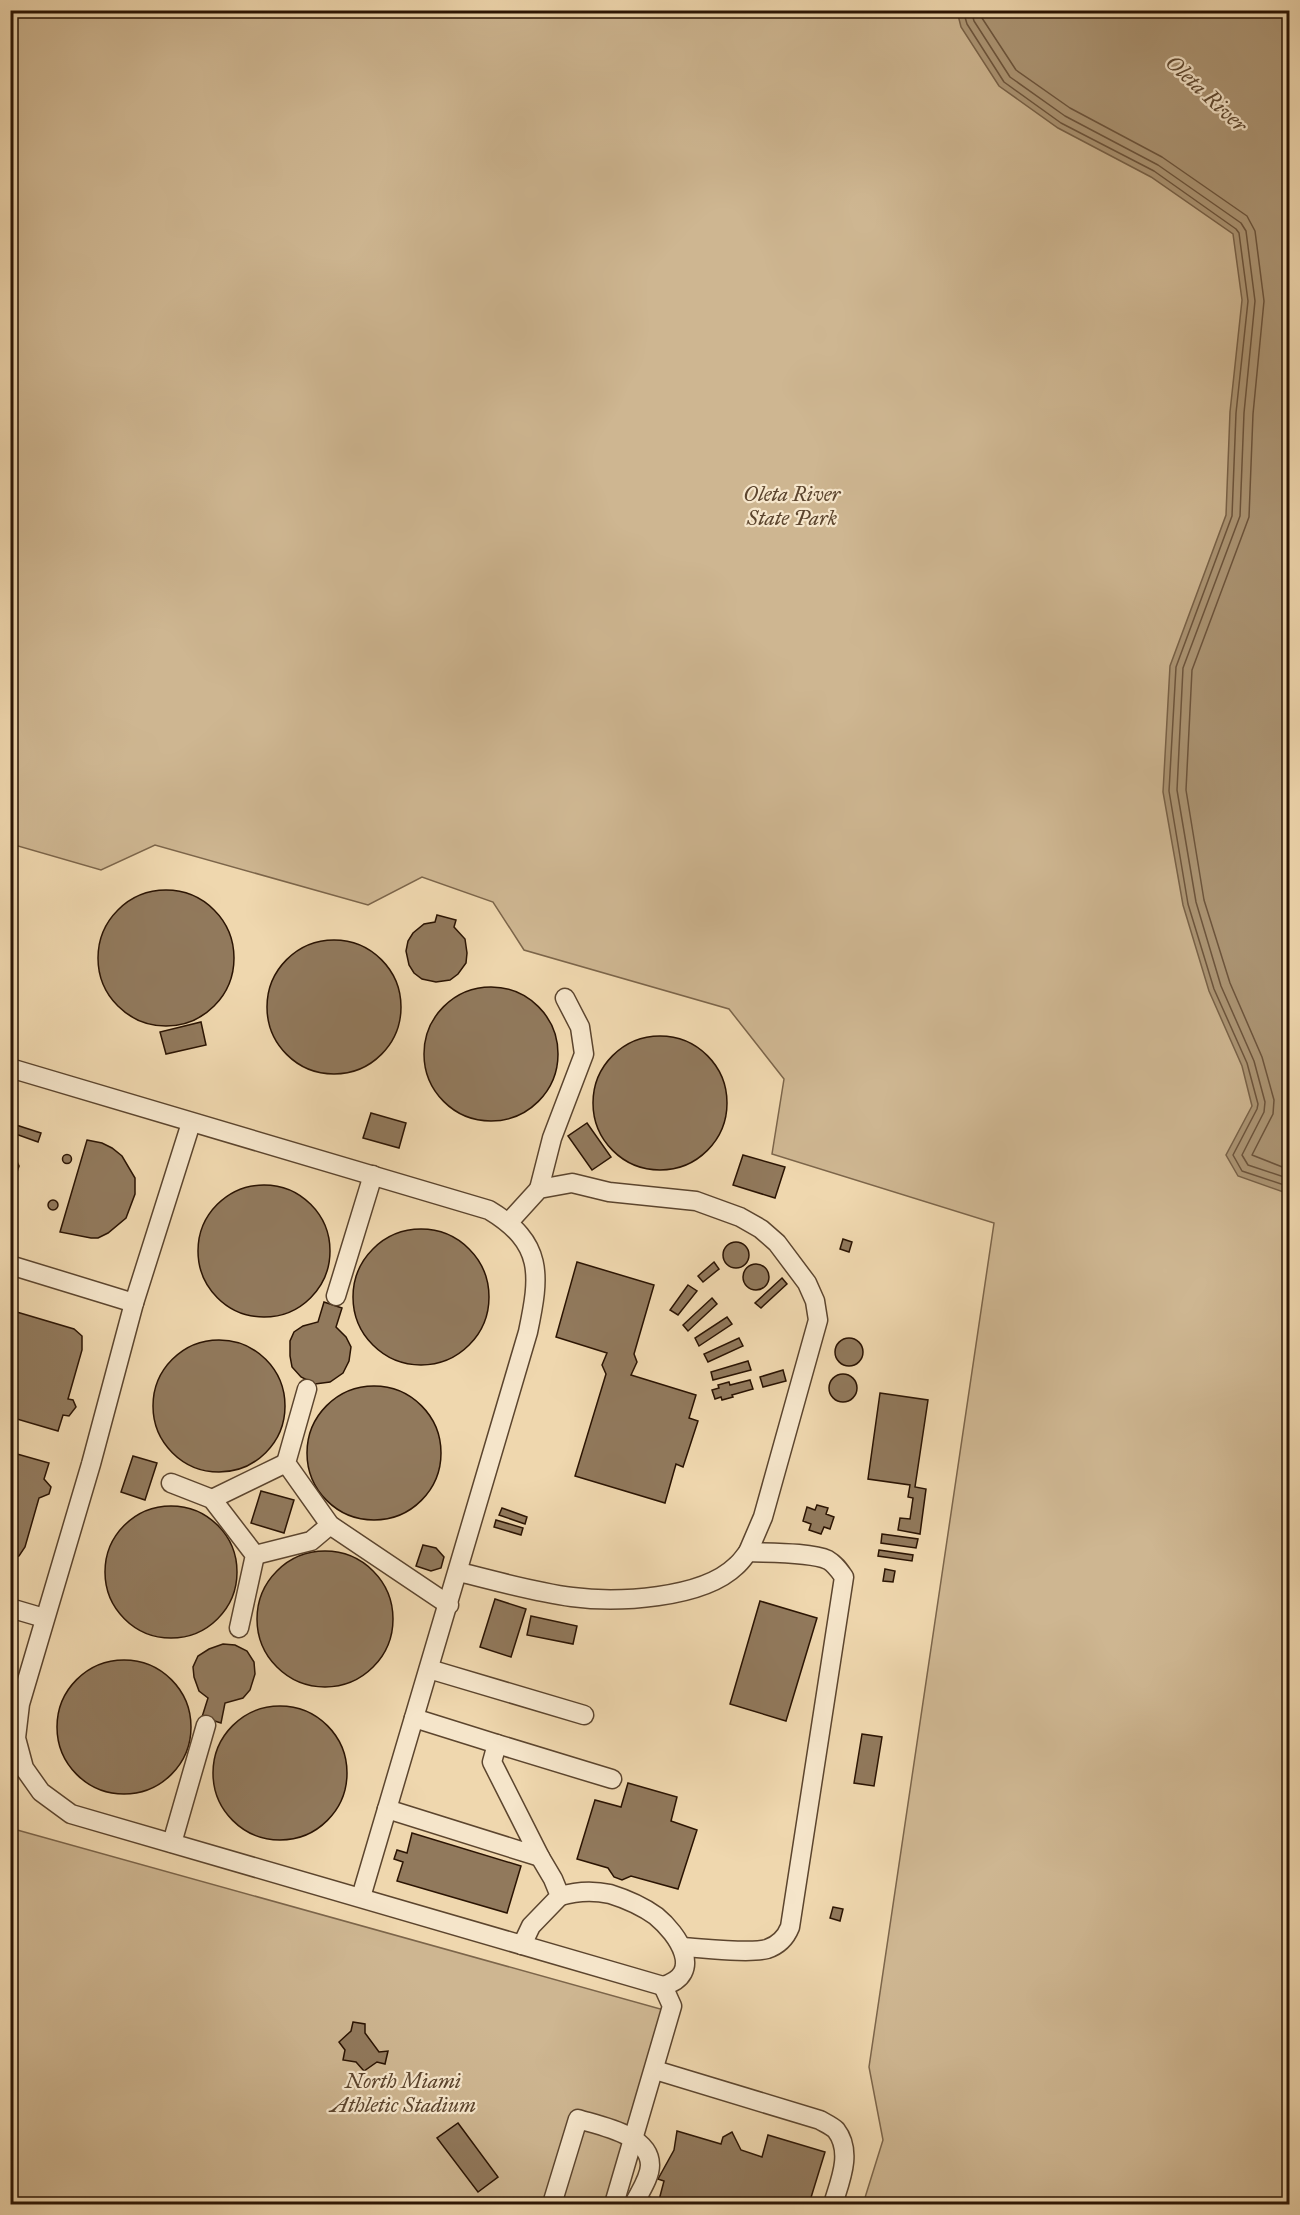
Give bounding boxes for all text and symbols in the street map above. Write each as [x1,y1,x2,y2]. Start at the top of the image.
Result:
water label: Oleta River [1160,49,1254,139]
park label: Oleta River State Park [744,481,842,531]
park label: North Miami Athletic Stadium [328,2068,476,2118]

